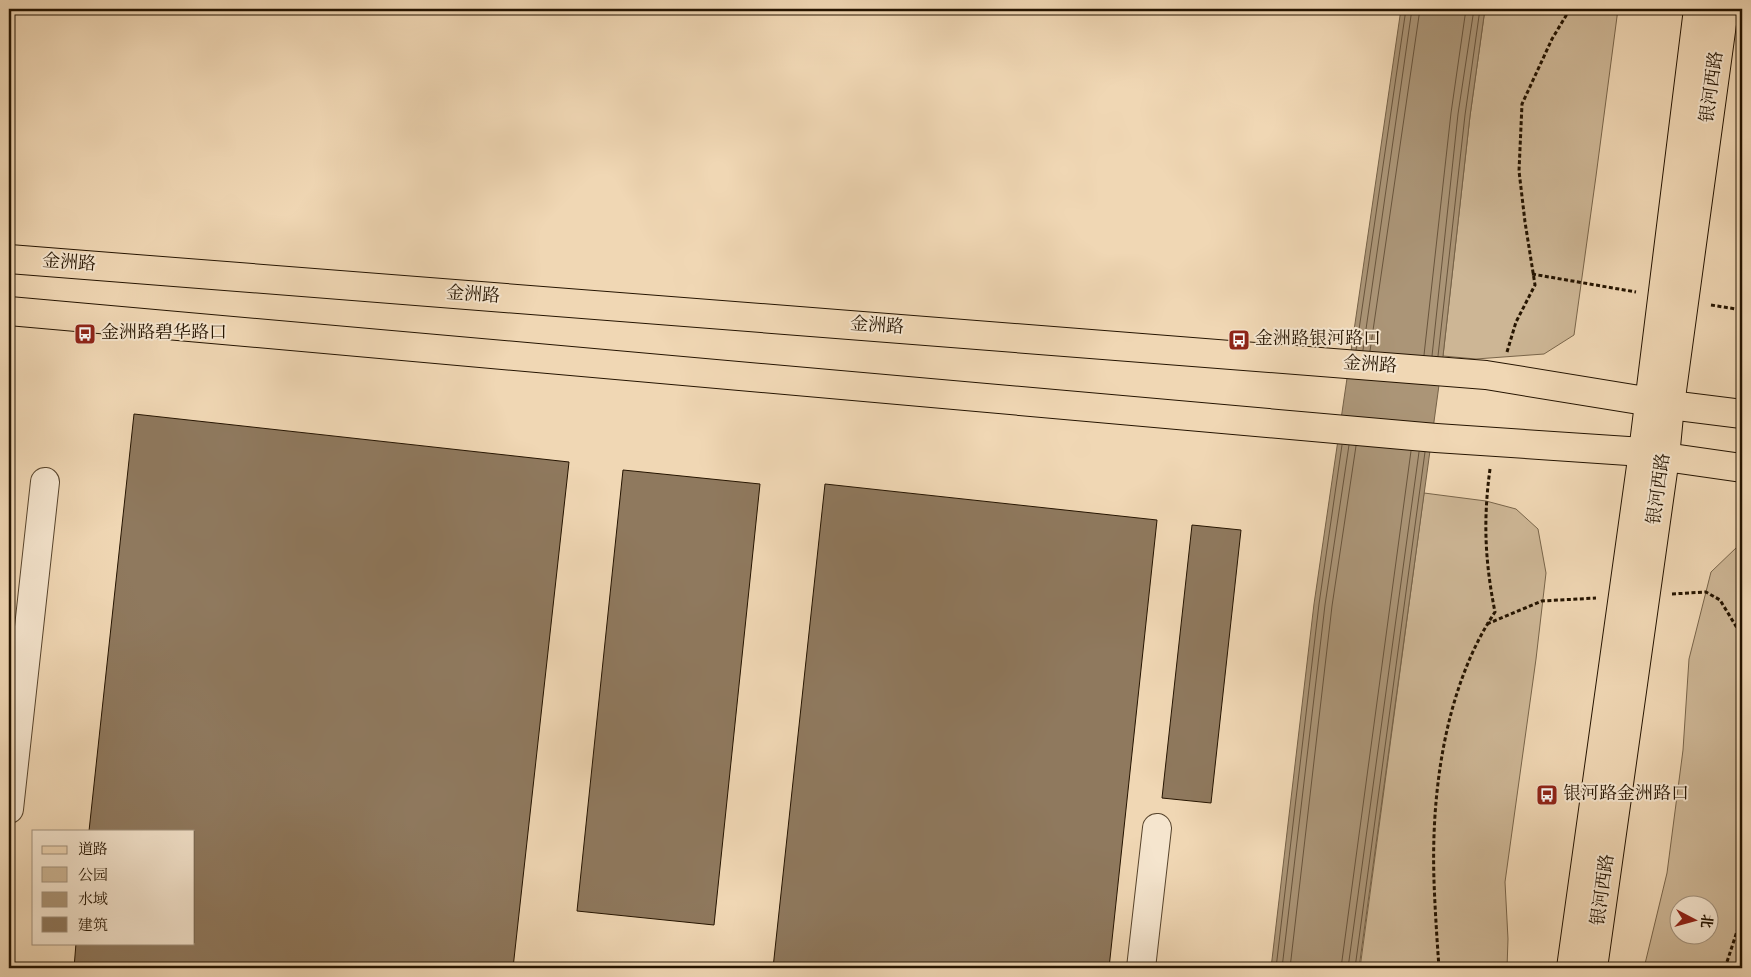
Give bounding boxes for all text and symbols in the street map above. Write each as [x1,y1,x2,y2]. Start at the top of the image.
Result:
street label: 银河西路 [1695,50,1731,124]
street label: 金洲路 [41,249,97,279]
street label: 金洲路 [445,281,501,311]
street label: 金洲路 [849,312,905,342]
place label: 金洲路碧华路口 [101,321,227,347]
bus stop icon: 金洲路碧华路口 [73,322,97,346]
place label: 金洲路银河路口 [1255,327,1381,353]
bus stop icon: 金洲路银河路口 [1227,328,1251,352]
street label: 金洲路 [1342,351,1398,381]
street label: 银河西路 [1642,452,1678,526]
place label: 银河路金洲路口 [1563,782,1689,808]
bus stop icon: 银河路金洲路口 [1535,783,1559,807]
legend [32,830,195,944]
text: 道路 [78,840,108,861]
street label: 银河西路 [1586,853,1622,927]
text: 公园 [78,866,108,887]
text: 水域 [78,890,108,911]
north arrow [1668,894,1718,944]
text: 北 [1694,913,1716,929]
text: 建筑 [78,916,108,937]

